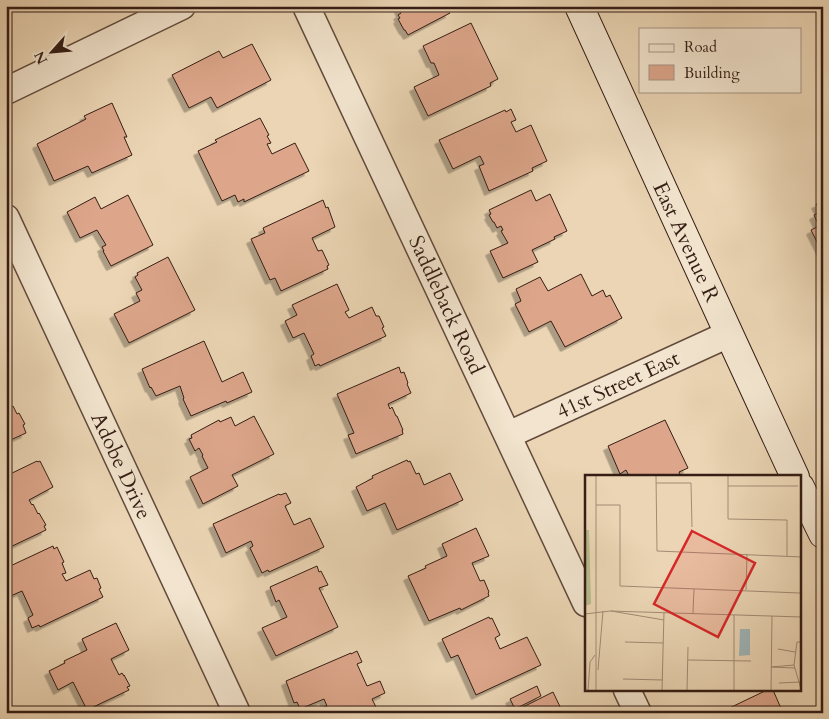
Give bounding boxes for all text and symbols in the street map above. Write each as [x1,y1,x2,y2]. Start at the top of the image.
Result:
north arrow [28,28,78,78]
legend [639,28,802,92]
text: Road [684,37,717,57]
text: N [30,48,52,67]
text: Building [684,63,740,83]
street label: East Avenue R [645,177,727,307]
street label: Saddleback Road [401,231,491,379]
street label: 41st Street East [552,344,685,426]
street label: Adobe Drive [84,408,158,524]
inset map [585,475,802,692]

